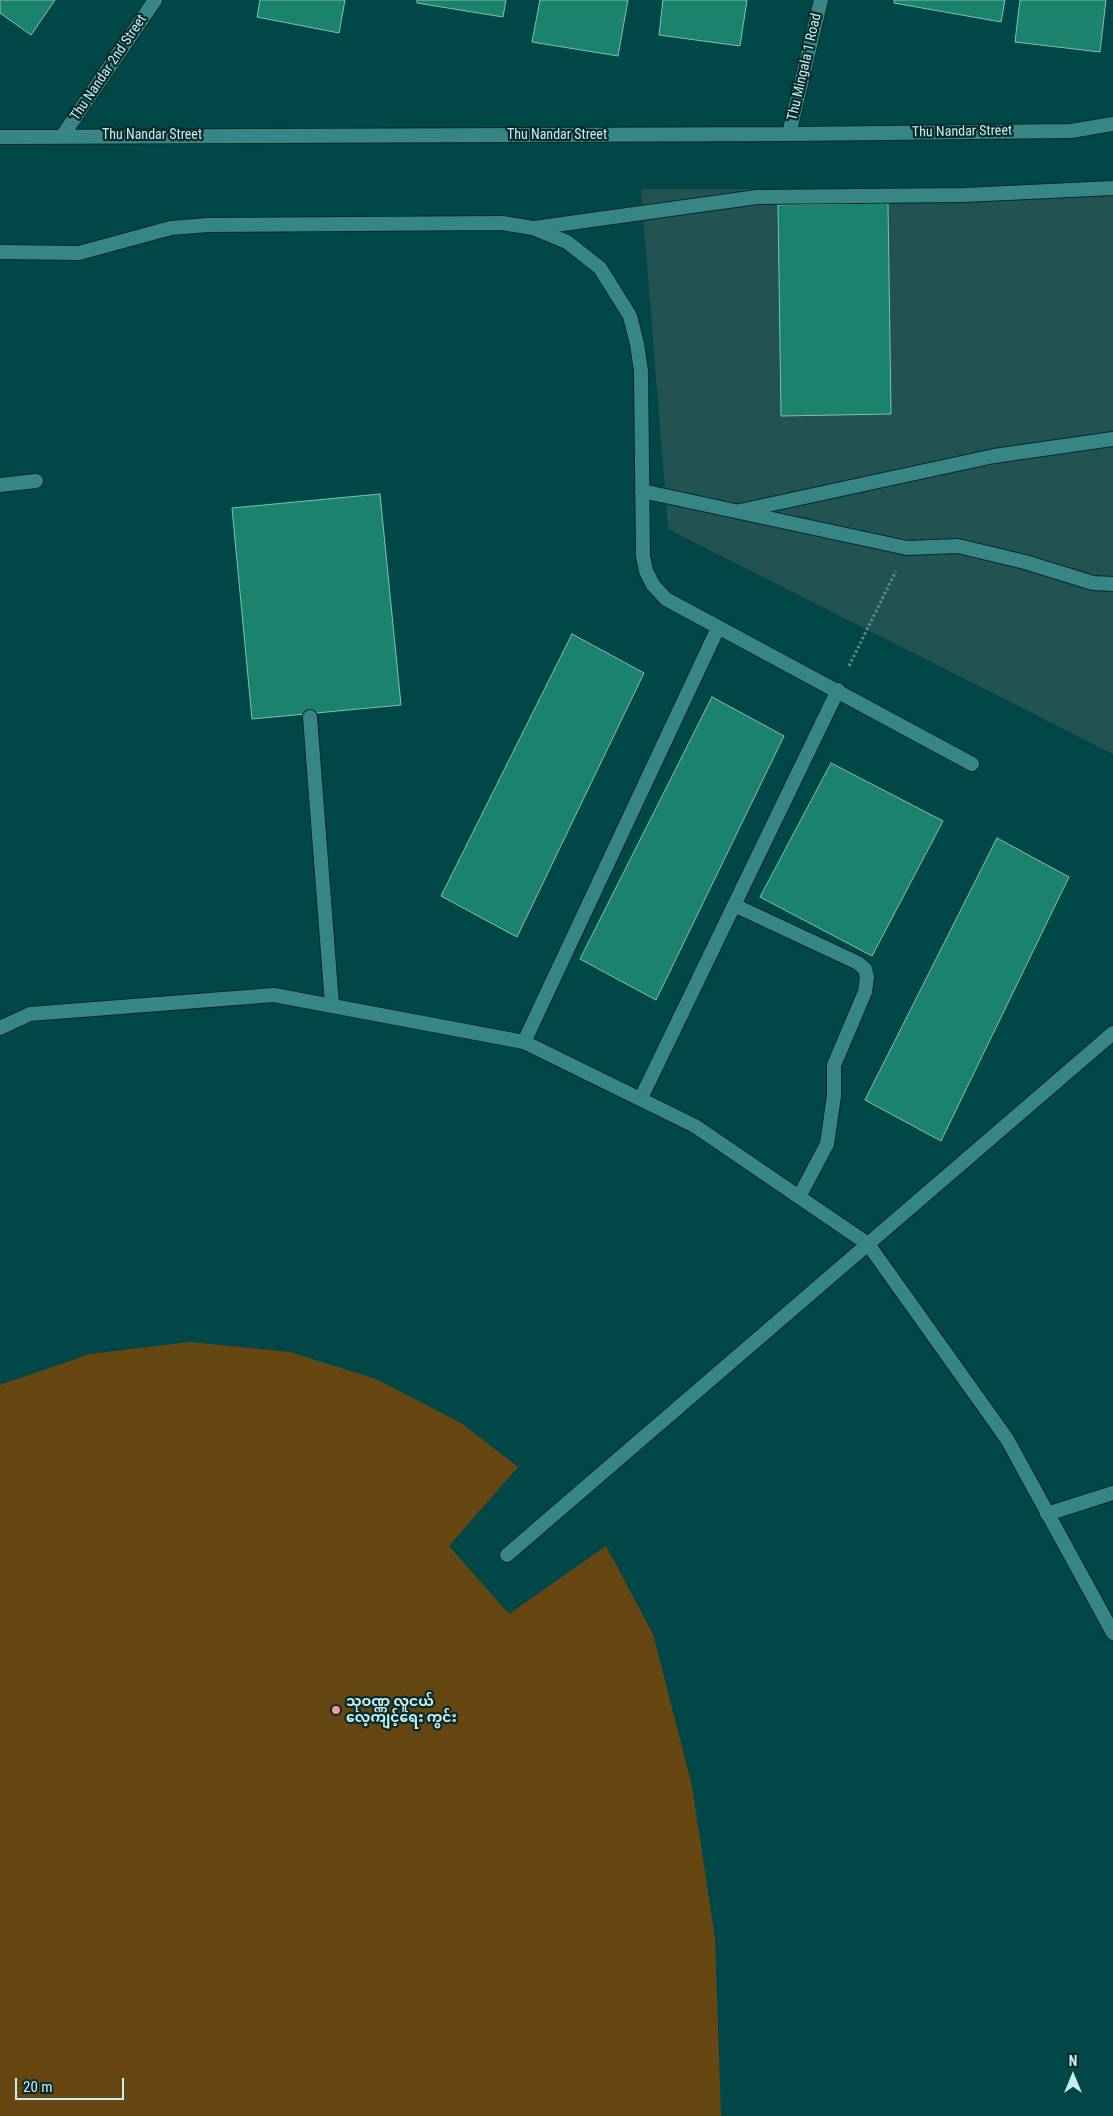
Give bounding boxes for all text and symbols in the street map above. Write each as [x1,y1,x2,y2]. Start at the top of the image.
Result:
street label: Thu Nandar 2nd Street [67,12,151,124]
street label: Thu Mingala 1 Road [784,12,826,122]
street label: Thu Nandar Street [912,123,1012,141]
street label: Thu Nandar Street [102,127,202,143]
street label: Thu Nandar Street [507,127,607,143]
place label: သုဝဏ္ဏ လူငယ် လေ့ကျင့်ရေး ကွင်း [346,1694,457,1726]
marker: သုဝဏ္ဏ လူငယ် လေ့ကျင့်ရေး ကွင်း [330,1704,342,1716]
north arrow [1048,2051,1098,2101]
text: N [1069,2053,1077,2069]
scale bar [18,2068,126,2100]
text: 20 m [23,2078,53,2096]

